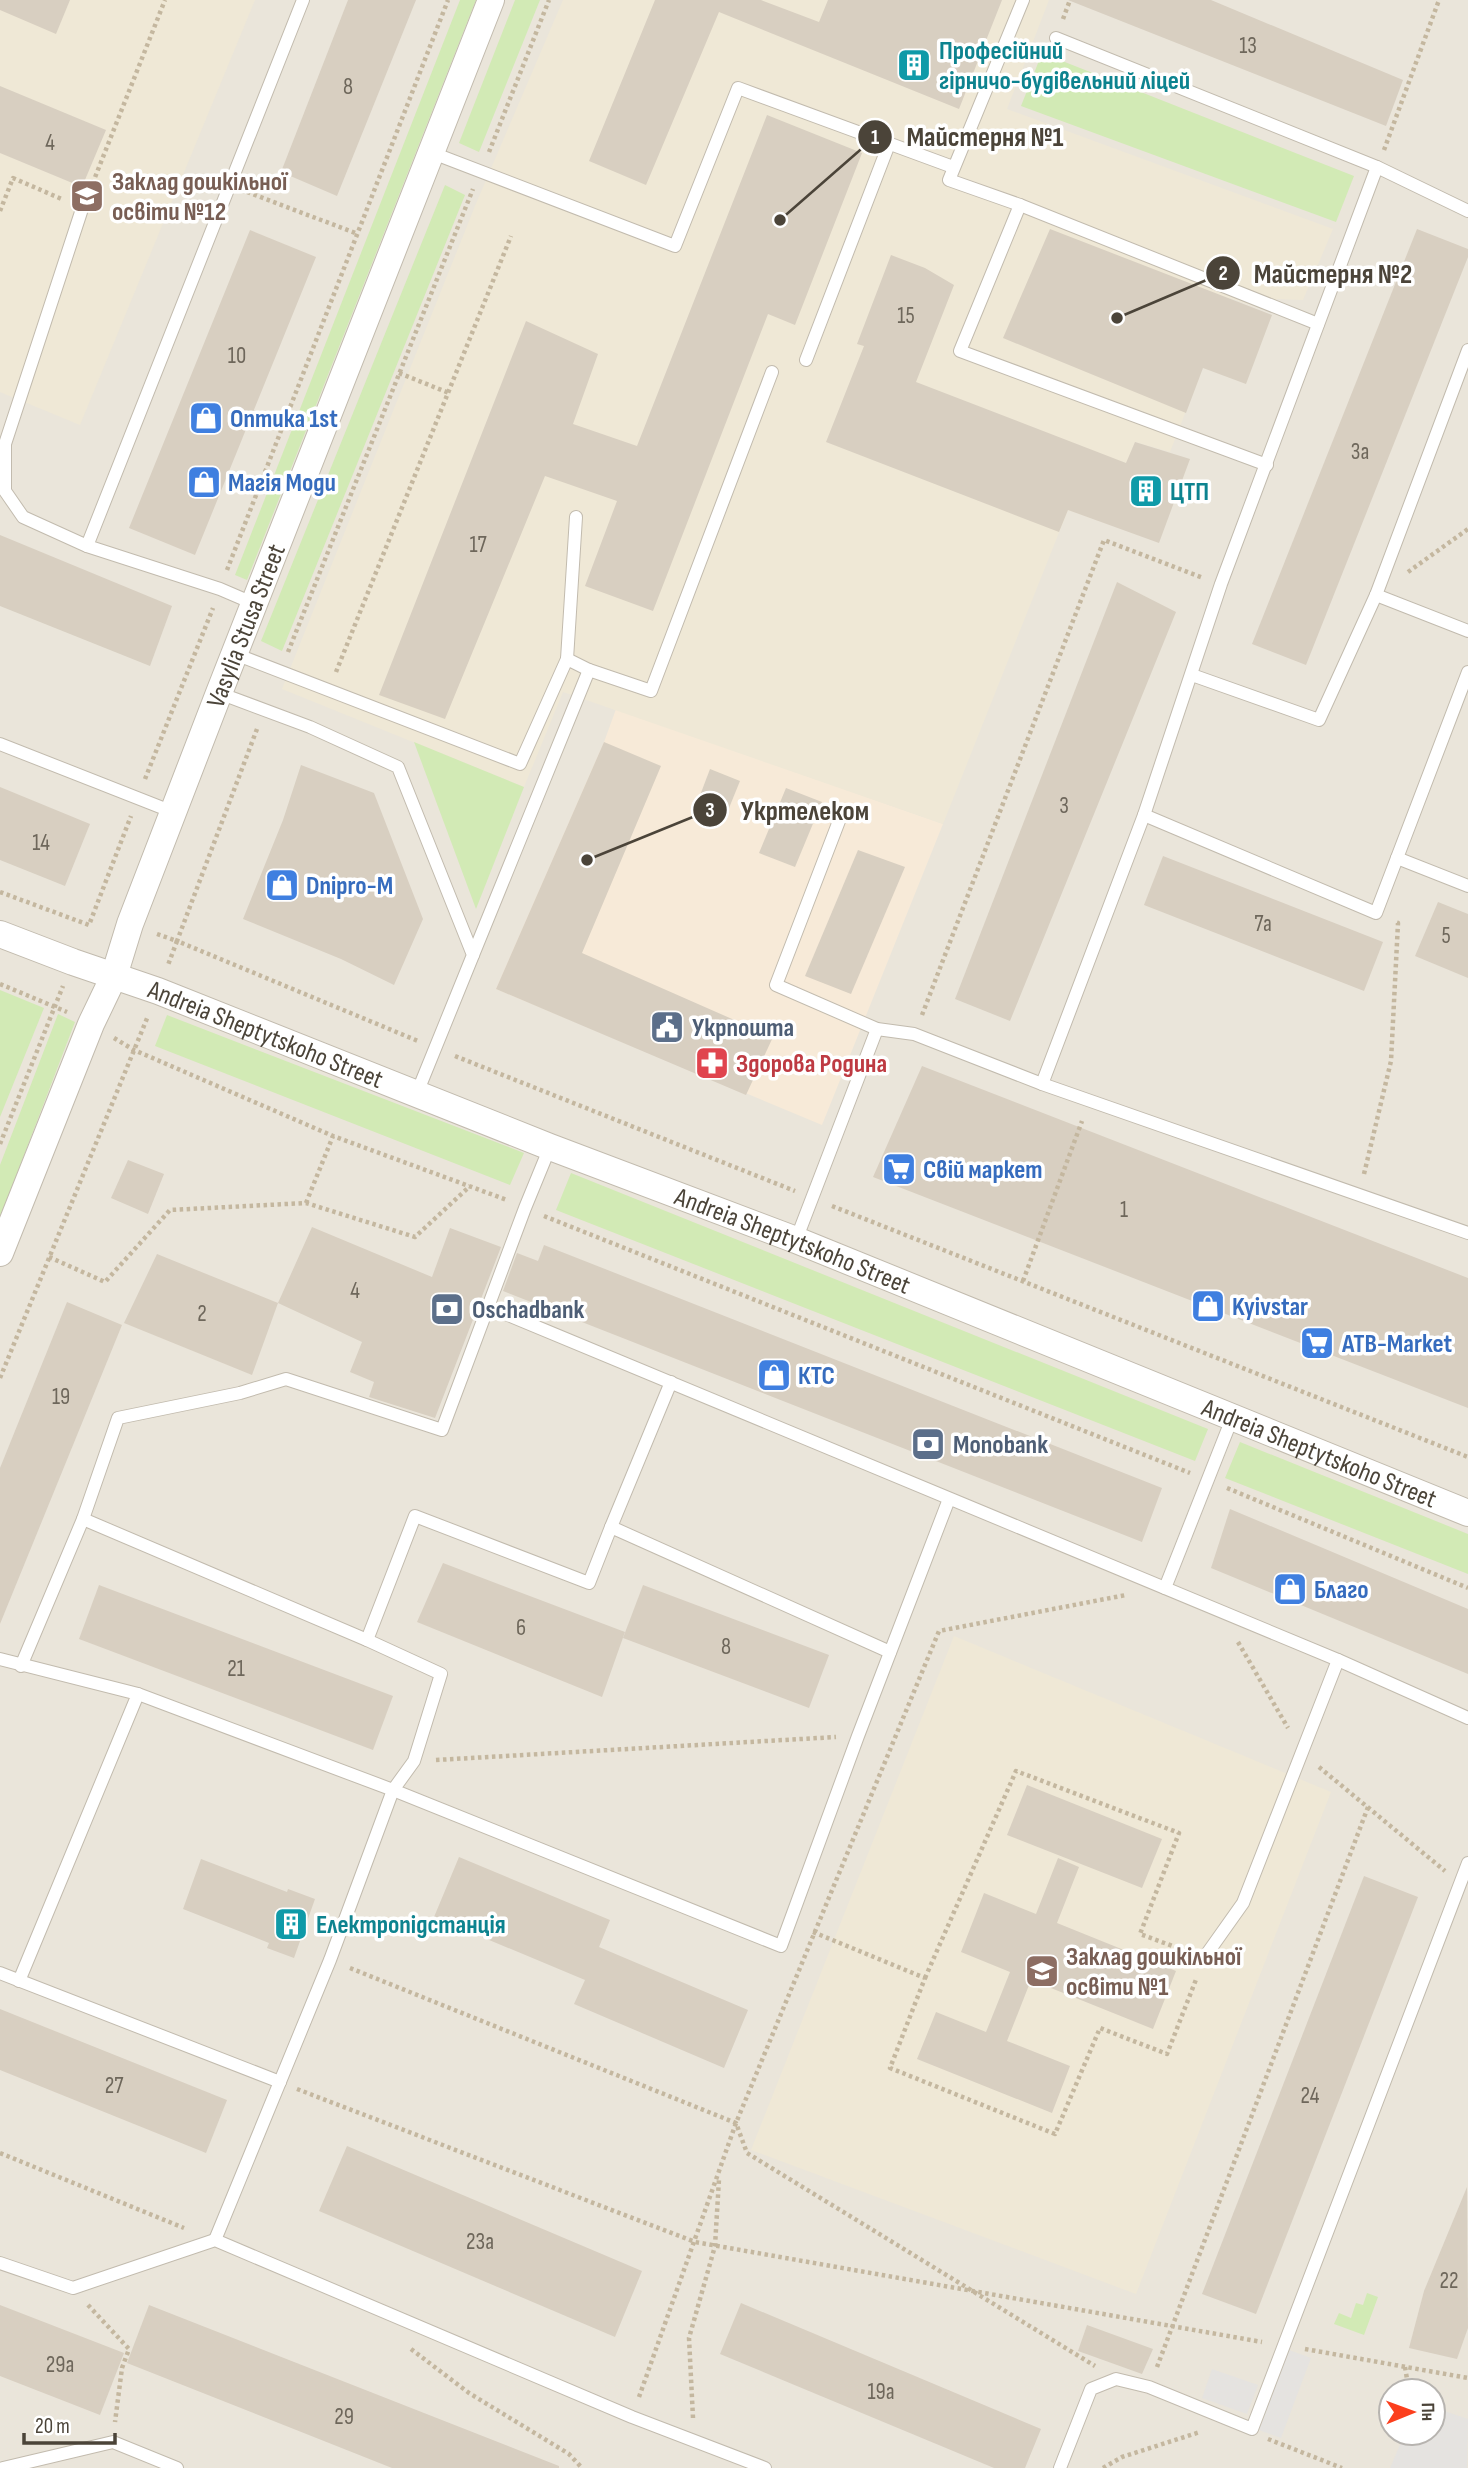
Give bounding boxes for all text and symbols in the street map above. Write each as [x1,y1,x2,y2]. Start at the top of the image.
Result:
house number: 13 [1239,32,1257,60]
place label: Професійний гірничо-будівельний ліцей [939,36,1190,97]
building icon: Професійний гірничо-будівельний ліцей [895,46,933,84]
house number: 8 [343,73,353,101]
callout: Майстерня №1 [857,112,1077,161]
text: Майстерня №1 [906,121,1064,154]
text: 1 [871,125,879,150]
house number: 4 [45,129,55,157]
place label: Заклад дошкільної освіти №12 [112,167,289,228]
school or university icon: Заклад дошкільної освіти №12 [68,177,106,215]
callout: Майстерня №2 [1205,248,1427,297]
text: Майстерня №2 [1254,258,1412,291]
text: 2 [1218,261,1228,286]
house number: 15 [897,302,915,330]
house number: 10 [228,342,246,370]
shop icon: Оптика 1st [187,399,225,437]
place label: Оптика 1st [230,404,338,435]
house number: 3а [1351,438,1369,466]
shop icon: Магія Моди [185,463,223,501]
place label: Магія Моди [228,468,336,499]
building icon: ЦТП [1127,472,1165,510]
place label: ЦТП [1170,477,1209,508]
house number: 17 [469,531,487,559]
street label: Vasylia Stusa Street [201,540,293,712]
callout: Укртелеком [692,785,884,834]
house number: 3 [1059,792,1069,820]
text: Укртелеком [741,795,869,828]
text: 3 [705,798,715,823]
house number: 14 [32,829,50,857]
shop icon: Dnipro-M [263,866,301,904]
place label: Dnipro-M [306,871,393,902]
house number: 7а [1254,910,1272,938]
house number: 5 [1441,922,1451,950]
street label: Andreia Sheptytskoho Street [143,974,387,1096]
public building icon: Укрпошта [648,1008,686,1046]
place label: Укрпошта [692,1013,794,1044]
pharmacy icon: Здорова Родина [693,1044,731,1082]
place label: Здорова Родина [736,1049,887,1080]
supermarket icon: Свій маркет [880,1150,918,1188]
place label: Свій маркет [923,1155,1043,1186]
street label: Andreia Sheptytskoho Street [669,1181,915,1302]
house number: 1 [1120,1196,1128,1224]
house number: 4 [350,1277,360,1305]
shop icon: Kyivstar [1189,1287,1227,1325]
bank icon: Oschadbank [428,1290,466,1328]
place label: Kyivstar [1232,1292,1308,1323]
place label: Oschadbank [472,1295,584,1326]
house number: 2 [197,1300,207,1328]
supermarket icon: ATB-Market [1298,1324,1336,1362]
place label: ATB-Market [1341,1329,1453,1360]
shop icon: КТС [755,1356,793,1394]
place label: КТС [798,1361,835,1392]
house number: 19 [52,1383,70,1411]
street label: Andreia Sheptytskoho Street [1196,1392,1441,1516]
bank icon: Monobank [909,1425,947,1463]
place label: Monobank [953,1430,1048,1461]
shop icon: Благо [1271,1570,1309,1608]
place label: Благо [1314,1575,1369,1606]
house number: 6 [516,1614,526,1642]
house number: 8 [721,1633,731,1661]
house number: 21 [227,1655,245,1683]
building icon: Електропідстанція [272,1905,310,1943]
place label: Електропідстанція [316,1910,506,1941]
place label: Заклад дошкільної освіти №1 [1066,1942,1243,2003]
school or university icon: Заклад дошкільної освіти №1 [1023,1952,1061,1990]
house number: 27 [105,2072,123,2100]
house number: 24 [1301,2082,1320,2110]
house number: 23а [466,2228,494,2256]
house number: 22 [1440,2267,1458,2295]
house number: 29а [46,2351,74,2379]
north arrow [1377,2377,1447,2447]
house number: 19а [867,2378,895,2406]
scale bar [24,2402,116,2446]
text: Пн [1416,2402,1439,2421]
house number: 29 [334,2403,354,2431]
text: 20 m [35,2414,70,2439]

